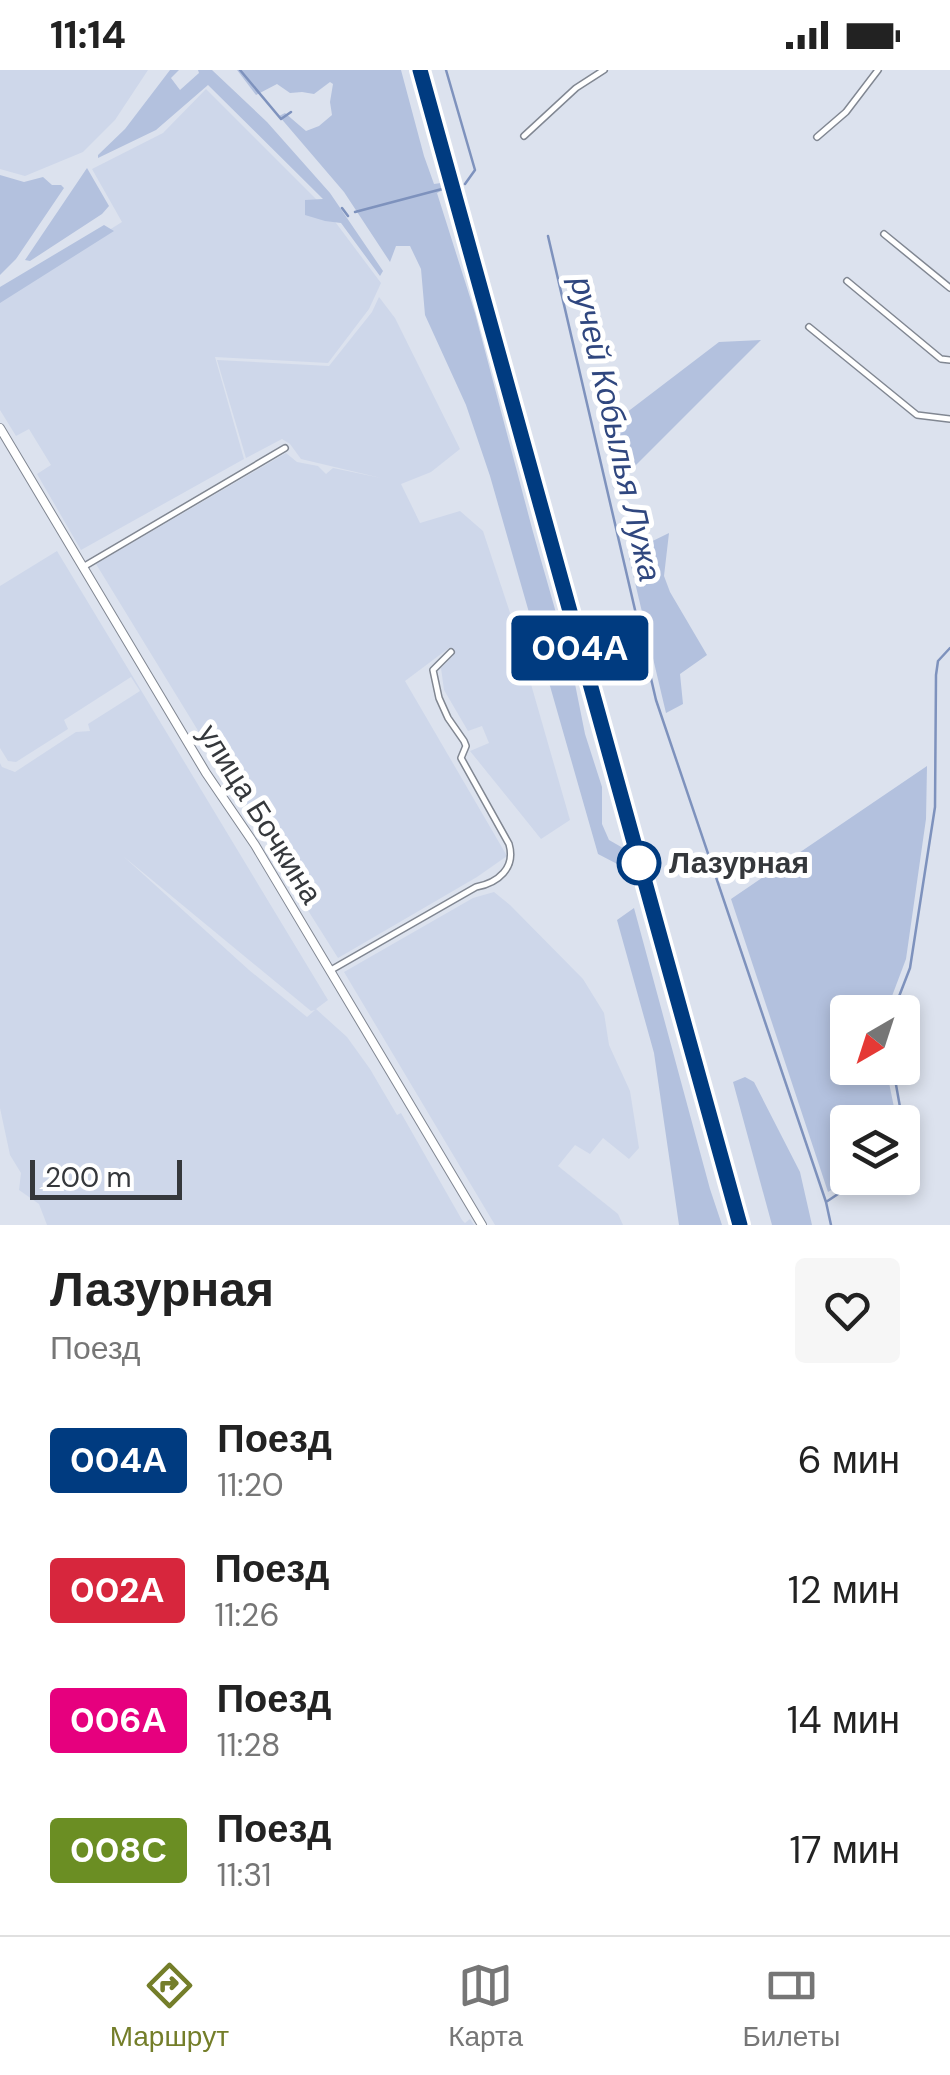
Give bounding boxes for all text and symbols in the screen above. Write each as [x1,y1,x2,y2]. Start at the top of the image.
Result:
text: 11:14 [50,10,126,60]
water label: ручей Кобылья Лужа [560,272,671,585]
line badge: 004А [510,616,650,680]
text: 004А [531,625,629,671]
street label: улица Бочкина [190,717,331,911]
marker: Лазурная [618,842,660,884]
place label: Лазурная [669,843,809,882]
north arrow [830,995,920,1085]
map controls [830,995,920,1195]
button: layers [830,1105,920,1195]
scale bar [30,1155,182,1200]
text: 200 m [45,1159,132,1196]
text: Лазурная [50,1258,274,1321]
button: heart [795,1258,900,1363]
text: Поезд [50,1327,141,1369]
text: Поезд [217,1414,332,1464]
text: 6 мин [798,1435,900,1485]
text: 004А [70,1437,167,1483]
text: 11:20 [217,1464,284,1506]
text: Поезд [215,1544,329,1594]
text: 12 мин [788,1565,900,1615]
text: 002А [70,1567,165,1613]
text: 11:26 [215,1594,280,1636]
text: Поезд [217,1674,331,1724]
text: 14 мин [787,1695,900,1745]
text: 006А [70,1697,167,1743]
text: 11:28 [217,1724,281,1766]
text: Поезд [217,1804,331,1854]
text: 17 мин [789,1825,900,1875]
text: 008С [70,1827,167,1873]
text: 11:31 [217,1854,272,1896]
tab: Маршрут [110,1958,229,2055]
tab: Карта [448,1958,523,2055]
tab: Билеты [742,1958,840,2055]

